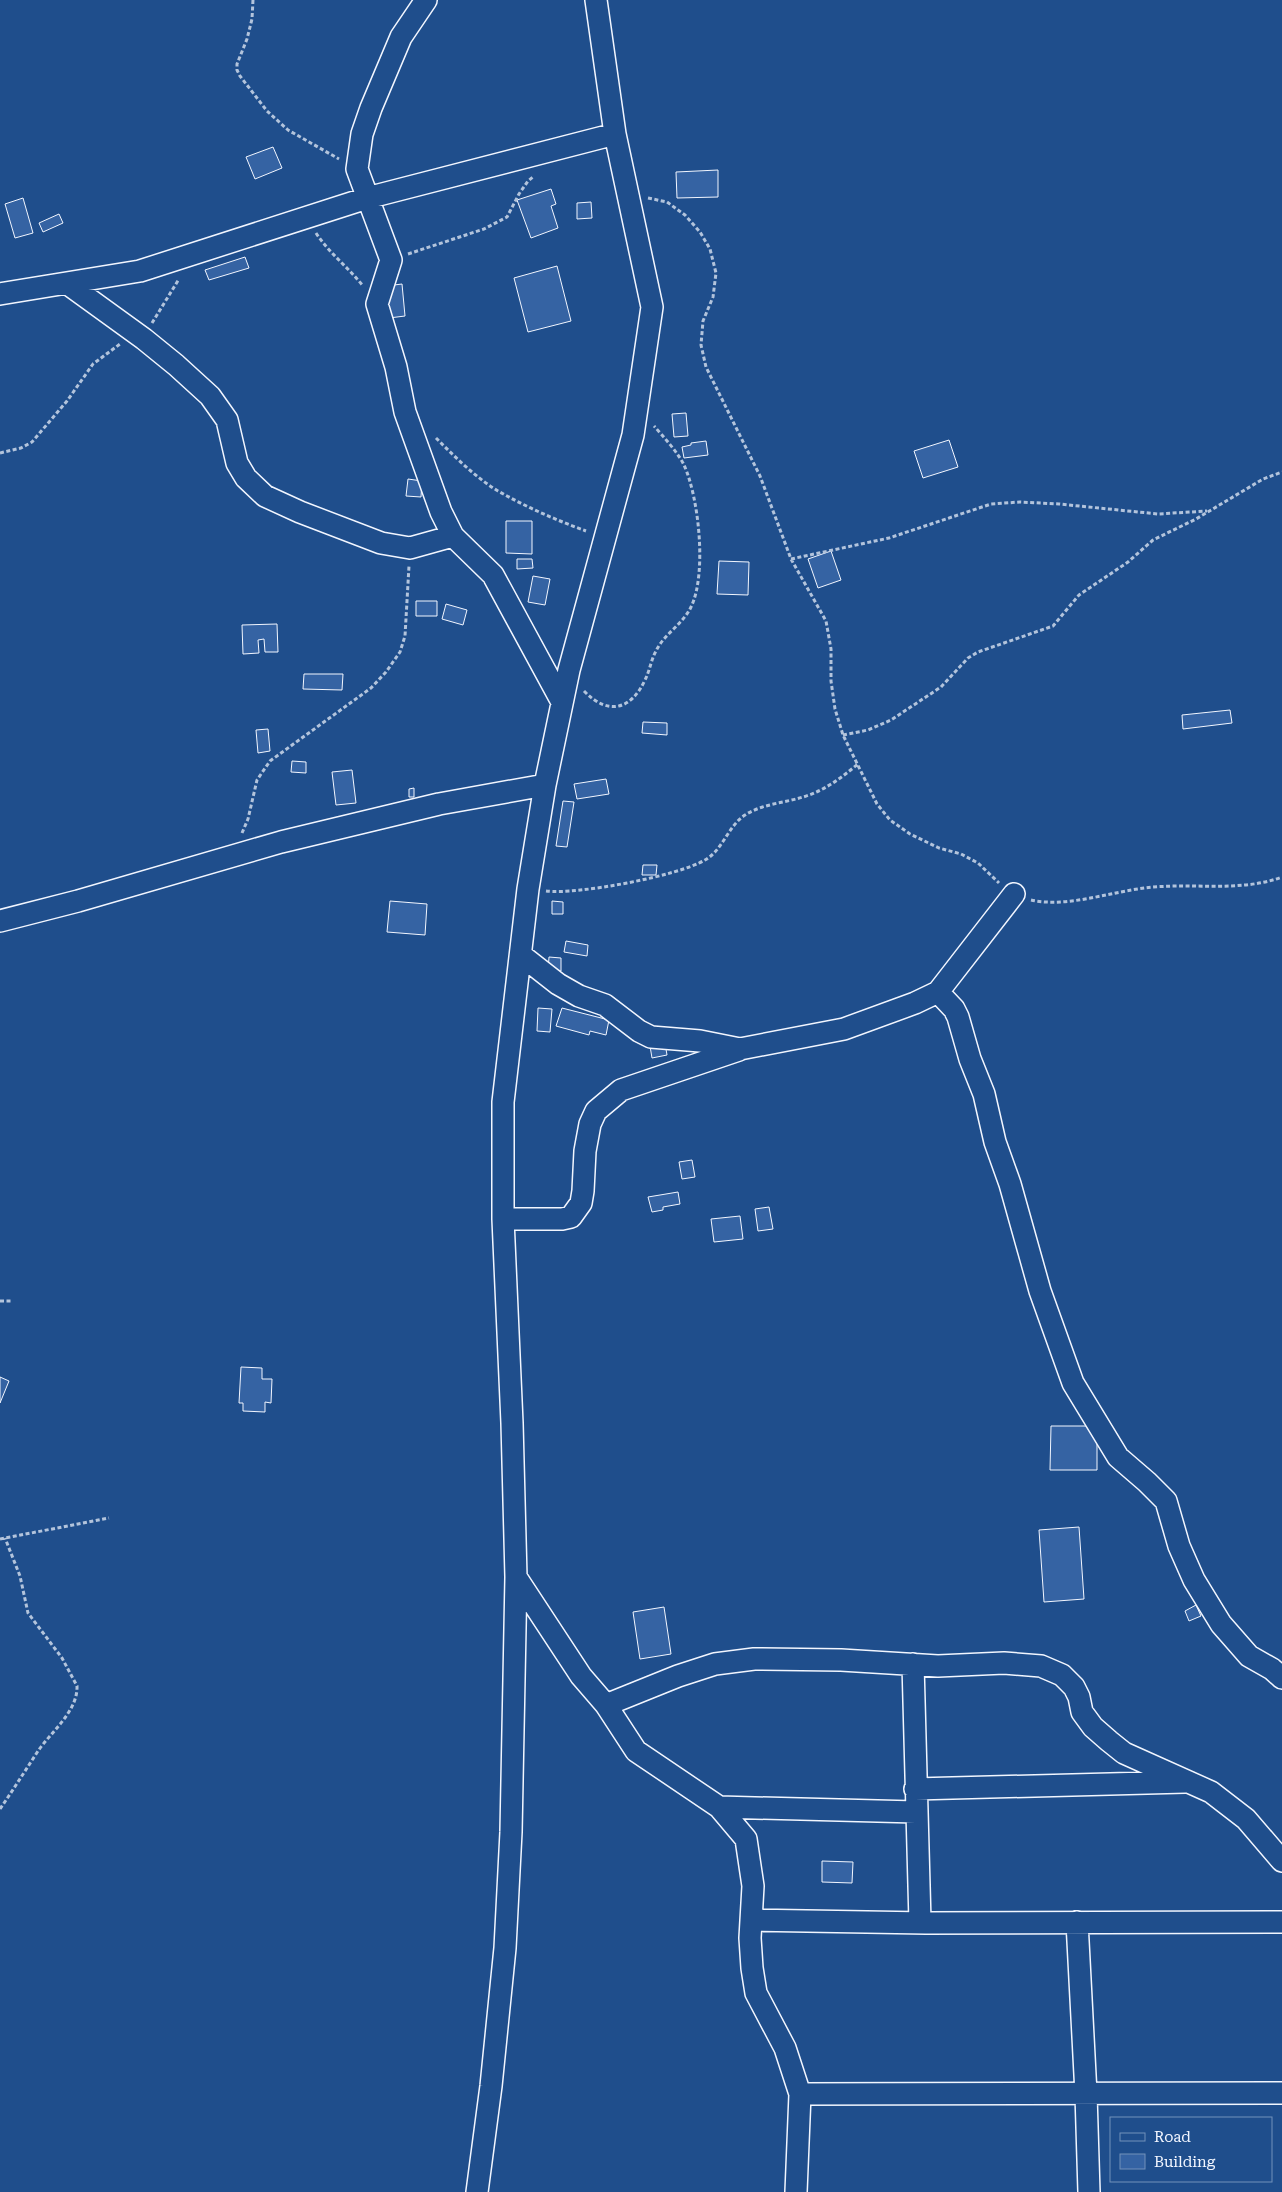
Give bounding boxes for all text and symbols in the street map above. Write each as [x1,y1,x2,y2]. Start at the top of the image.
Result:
legend [1110,2117,1272,2182]
text: Road [1154,2128,1191,2146]
text: Building [1154,2153,1216,2171]

